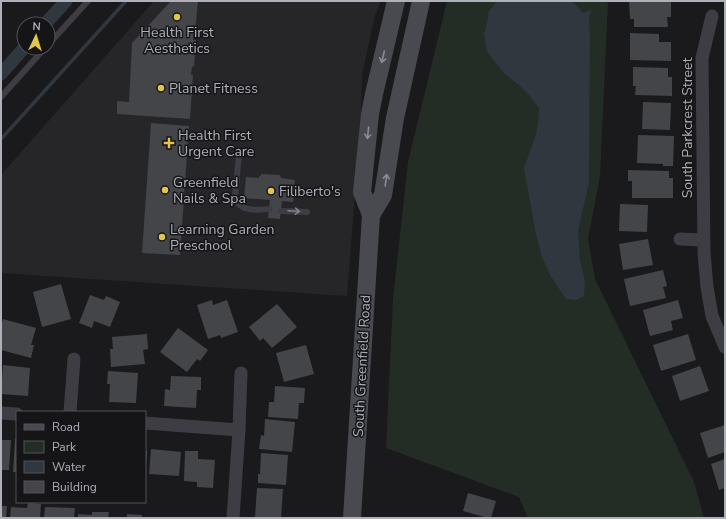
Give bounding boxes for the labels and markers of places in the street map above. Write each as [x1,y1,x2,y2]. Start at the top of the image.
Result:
marker: Health First Aesthetics [172,12,182,22]
place label: Health First Aesthetics [140,23,214,58]
place label: Planet Fitness [169,79,258,98]
marker: Planet Fitness [156,83,166,93]
place label: Health First Urgent Care [178,126,254,161]
marker: Health First Urgent Care [163,137,175,149]
place label: Greenfield Nails & Spa [173,173,246,208]
place label: Filiberto's [279,182,341,201]
marker: Greenfield Nails & Spa [160,185,170,195]
marker: Filiberto's [266,186,276,196]
place label: Learning Garden Preschool [170,220,274,255]
marker: Learning Garden Preschool [157,232,167,242]

